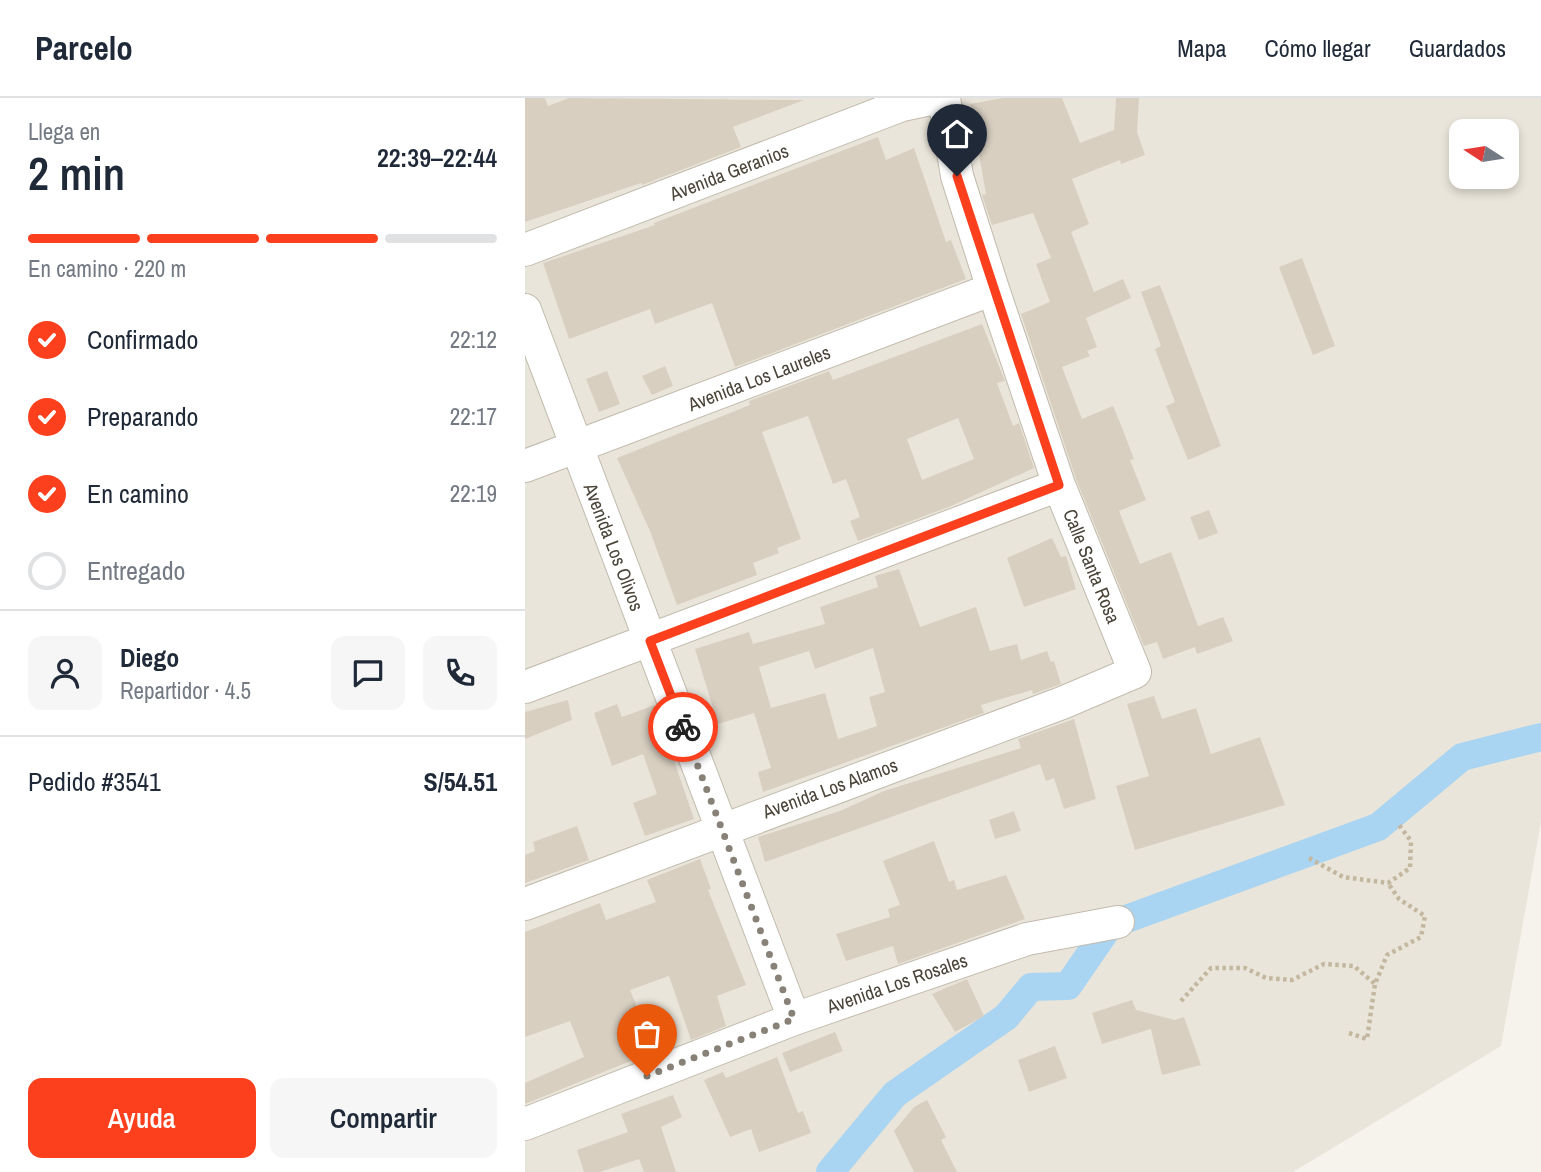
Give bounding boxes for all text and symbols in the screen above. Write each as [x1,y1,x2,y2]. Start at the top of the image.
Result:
text: Parcelo [35,26,133,70]
text: Mapa [1177,32,1227,64]
text: Cómo llegar [1265,32,1371,64]
text: Guardados [1409,32,1506,64]
pin [927,104,987,176]
icon: home [938,115,976,153]
text: Llega en [28,116,100,147]
north arrow [1449,119,1519,189]
map controls [1449,119,1519,189]
street label: Avenida Geranios [665,137,792,207]
text: 22:39–22:44 [377,140,497,175]
text: 2 min [28,142,125,204]
text: En camino · 220 m [28,253,186,284]
icon: check [28,321,66,359]
text: Confirmado [87,322,198,357]
text: 22:12 [450,324,497,355]
street label: Avenida Los Laureles [683,339,834,417]
icon: check [28,398,66,436]
text: Preparando [87,399,198,434]
text: 22:17 [450,401,497,432]
icon: check [28,475,66,513]
text: En camino [87,476,189,511]
text: 22:19 [450,478,497,509]
street label: Avenida Los Olivos [577,478,650,615]
street label: Calle Santa Rosa [1057,505,1127,627]
text: Entregado [87,553,185,588]
button: person [28,636,102,710]
button: chat [331,636,405,710]
button: phone [423,636,497,710]
text: Diego [120,640,179,675]
text: Repartidor · 4.5 [120,675,251,706]
courier [648,692,718,762]
icon: bike [664,708,702,746]
street label: Avenida Los Alamos [758,751,901,825]
text: Pedido #3541 [28,764,161,799]
text: S/54.51 [423,764,497,799]
street label: Avenida Los Rosales [822,947,971,1020]
pin [617,1004,677,1076]
icon: bag [628,1015,666,1053]
button: Ayuda [28,1078,256,1158]
button: Compartir [270,1078,497,1158]

